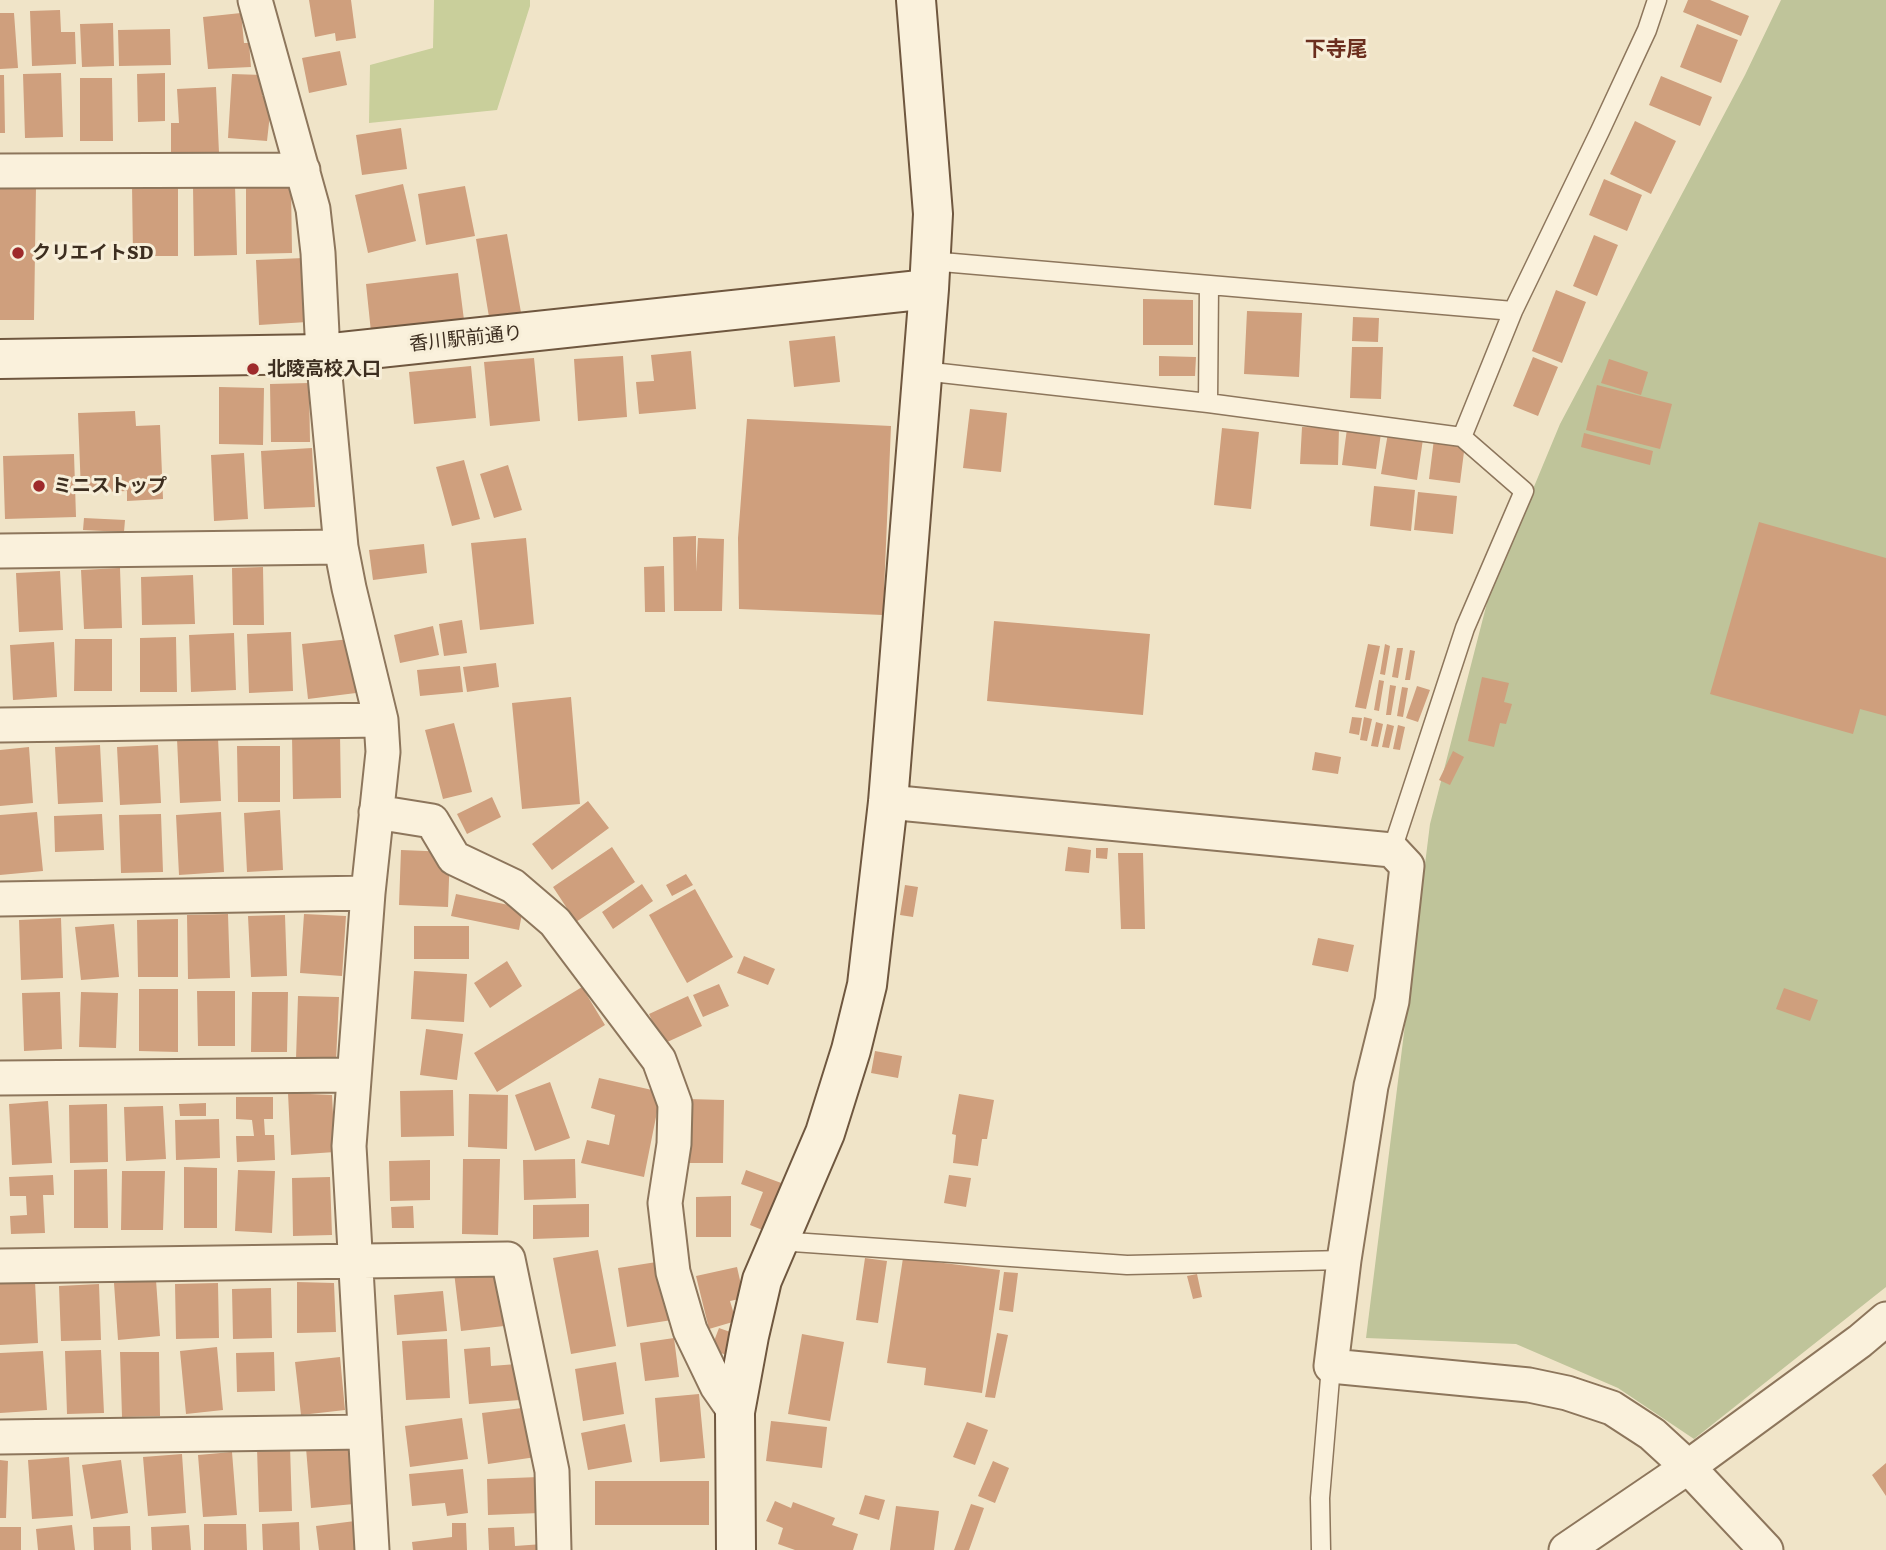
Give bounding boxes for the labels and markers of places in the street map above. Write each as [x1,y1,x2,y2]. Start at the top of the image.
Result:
place label: クリエイトSD [32,242,153,264]
marker: クリエイトSD [10,245,26,261]
place label: 北陵高校入口 [267,358,381,380]
marker: 北陵高校入口 [245,361,261,377]
place label: ミニストップ [53,475,167,497]
marker: ミニストップ [31,478,47,494]

